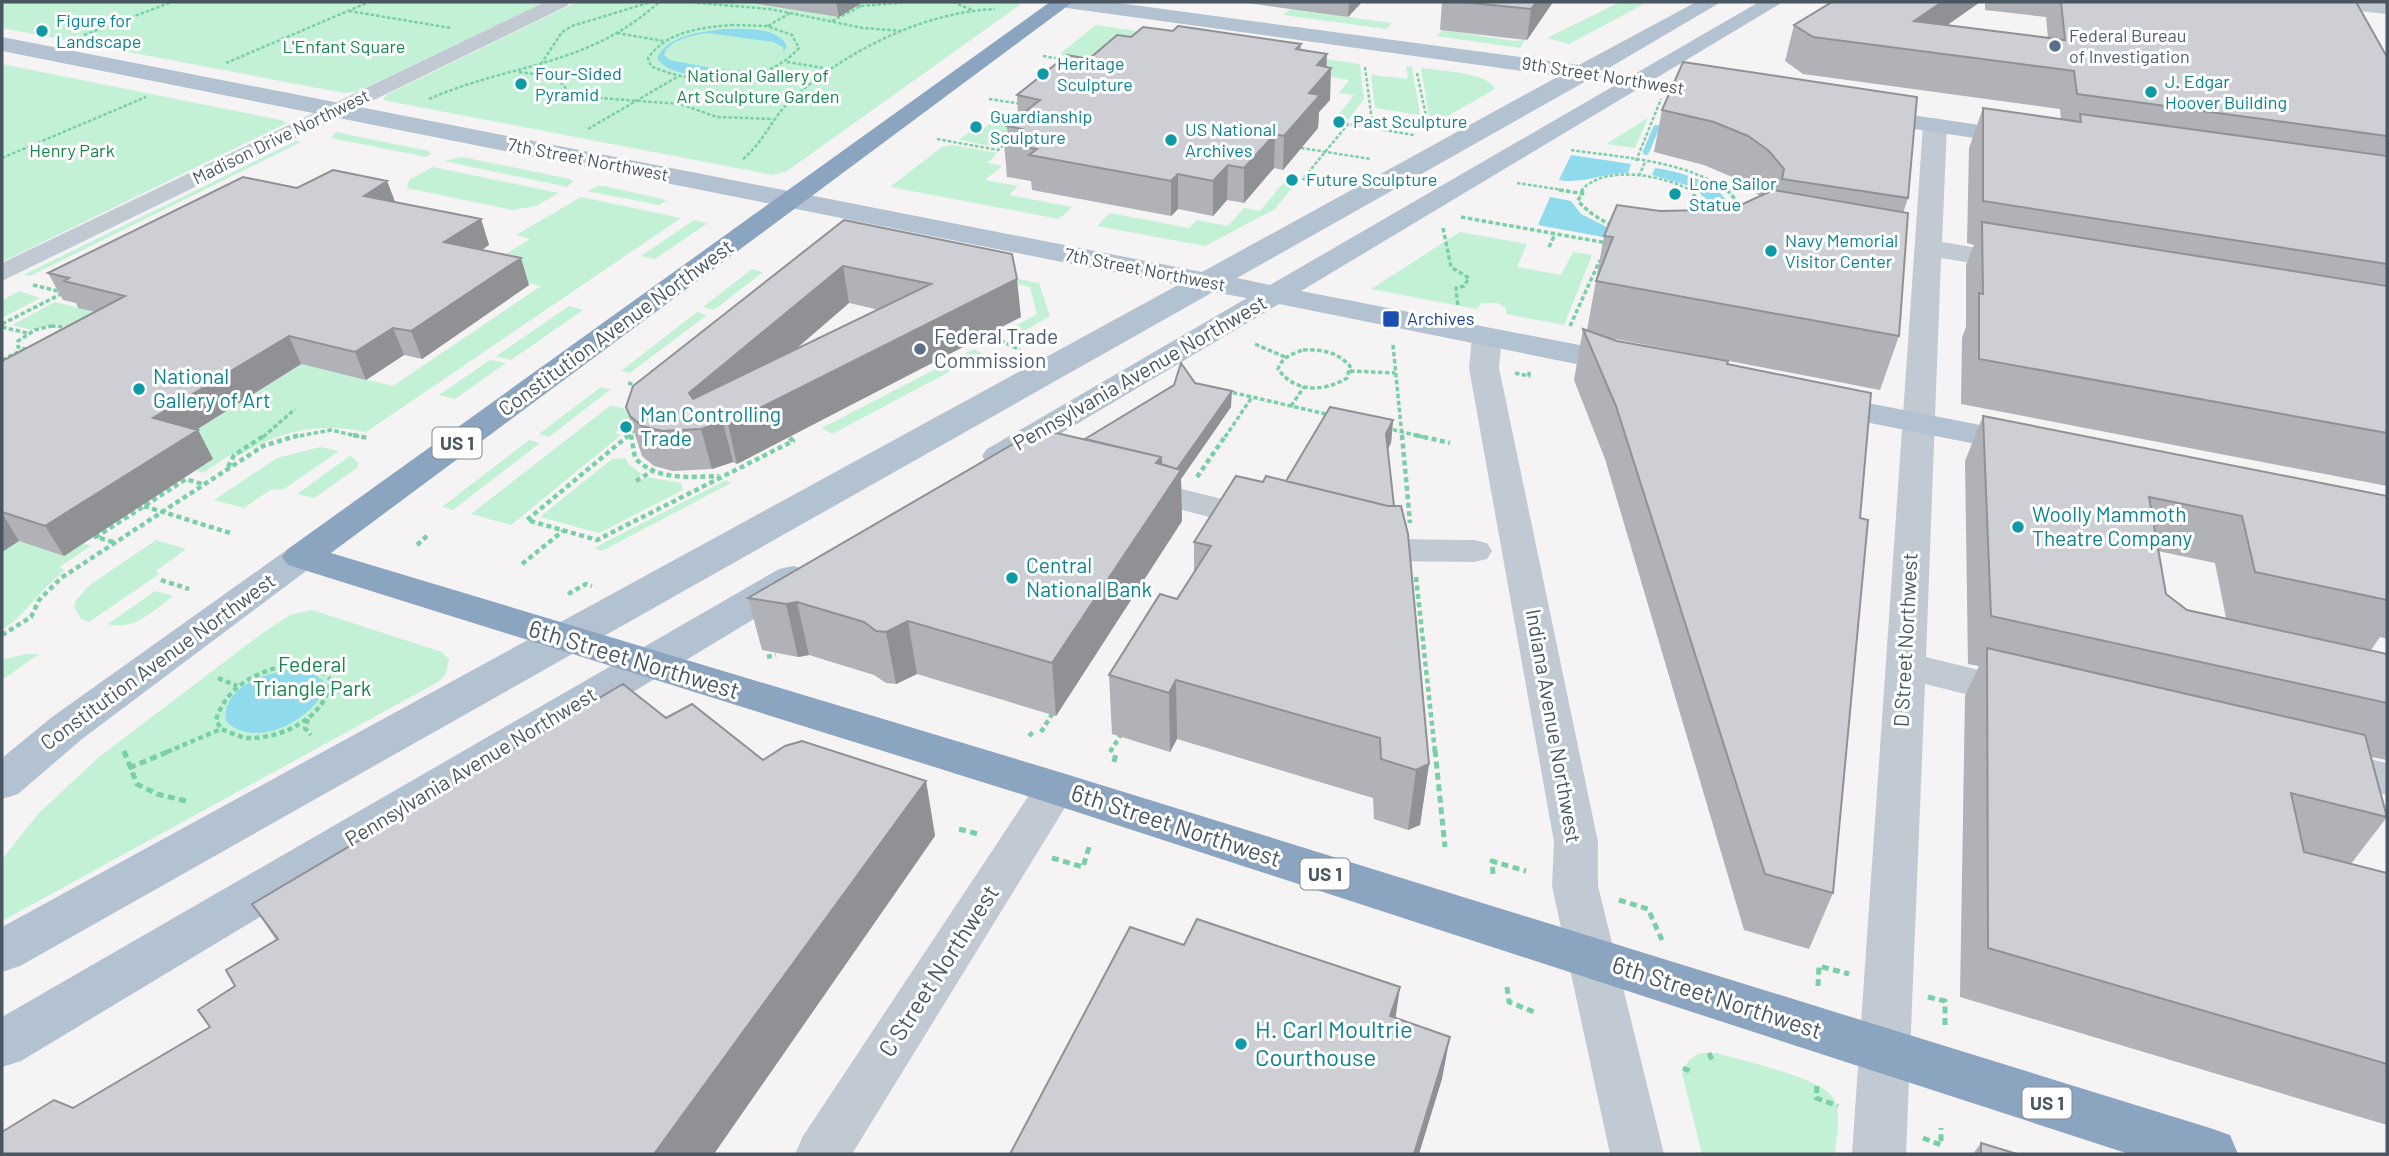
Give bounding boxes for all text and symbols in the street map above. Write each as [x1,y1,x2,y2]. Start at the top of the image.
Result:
place label: Figure for Landscape [56,9,141,52]
marker: Figure for Landscape [34,23,50,39]
place label: Federal Bureau of Investigation [2069,24,2190,67]
park label: L'Enfant Square [283,35,405,57]
marker: Federal Bureau of Investigation [2047,38,2063,54]
street label: 9th Street Northwest [1520,51,1686,99]
place label: Heritage Sculpture [1057,52,1133,95]
place label: Four-Sided Pyramid [535,62,622,105]
park label: National Gallery of Art Sculpture Garden [676,64,840,107]
marker: Heritage Sculpture [1035,66,1051,82]
place label: J. Edgar Hoover Building [2165,70,2287,113]
marker: Four-Sided Pyramid [513,76,529,92]
street label: Madison Drive Northwest [188,84,373,189]
marker: J. Edgar Hoover Building [2143,84,2159,100]
place label: Guardianship Sculpture [990,105,1093,148]
place label: Past Sculpture [1353,110,1467,132]
marker: Past Sculpture [1331,114,1347,130]
place label: US National Archives [1185,118,1276,161]
marker: Guardianship Sculpture [968,119,984,135]
marker: US National Archives [1163,132,1179,148]
street label: 7th Street Northwest [506,133,670,185]
park label: Henry Park [29,139,115,161]
place label: Future Sculpture [1306,168,1437,190]
marker: Future Sculpture [1284,172,1300,188]
place label: Lone Sailor Statue [1689,172,1777,215]
marker: Lone Sailor Statue [1667,186,1683,202]
place label: Navy Memorial Visitor Center [1785,229,1898,272]
street label: Constitution Avenue Northwest [493,233,737,420]
street label: 7th Street Northwest [1063,243,1227,295]
marker: Navy Memorial Visitor Center [1763,243,1779,259]
street label: Pennsylvania Avenue Northwest [1008,289,1271,455]
place label: Archives [1407,307,1474,329]
marker: Archives [1381,309,1401,329]
place label: Federal Trade Commission [934,323,1058,372]
marker: Federal Trade Commission [912,341,928,357]
place label: National Gallery of Art [153,363,271,412]
marker: National Gallery of Art [131,381,147,397]
place label: Man Controlling Trade [640,401,781,450]
marker: Man Controlling Trade [618,419,634,435]
road number: US 1 [433,428,482,458]
place label: Woolly Mammoth Theatre Company [2032,501,2192,550]
marker: Woolly Mammoth Theatre Company [2010,519,2026,535]
place label: Central National Bank [1026,552,1152,601]
street label: D Street Northwest [1887,552,1922,728]
street label: Constitution Avenue Northwest [35,567,279,754]
marker: Central National Bank [1004,570,1020,586]
street label: Indiana Avenue Northwest [1522,607,1587,845]
street label: 6th Street Northwest [526,613,743,704]
park label: Federal Triangle Park [253,651,371,700]
street label: Pennsylvania Avenue Northwest [340,681,600,851]
street label: 6th Street Northwest [1068,777,1285,872]
road number: US 1 [1300,859,1350,890]
street label: C Street Northwest [871,879,1004,1062]
street label: 6th Street Northwest [1609,949,1826,1044]
place label: H. Carl Moultrie Courthouse [1255,1014,1413,1071]
marker: H. Carl Moultrie Courthouse [1233,1036,1249,1052]
road number: US 1 [2022,1088,2072,1119]

